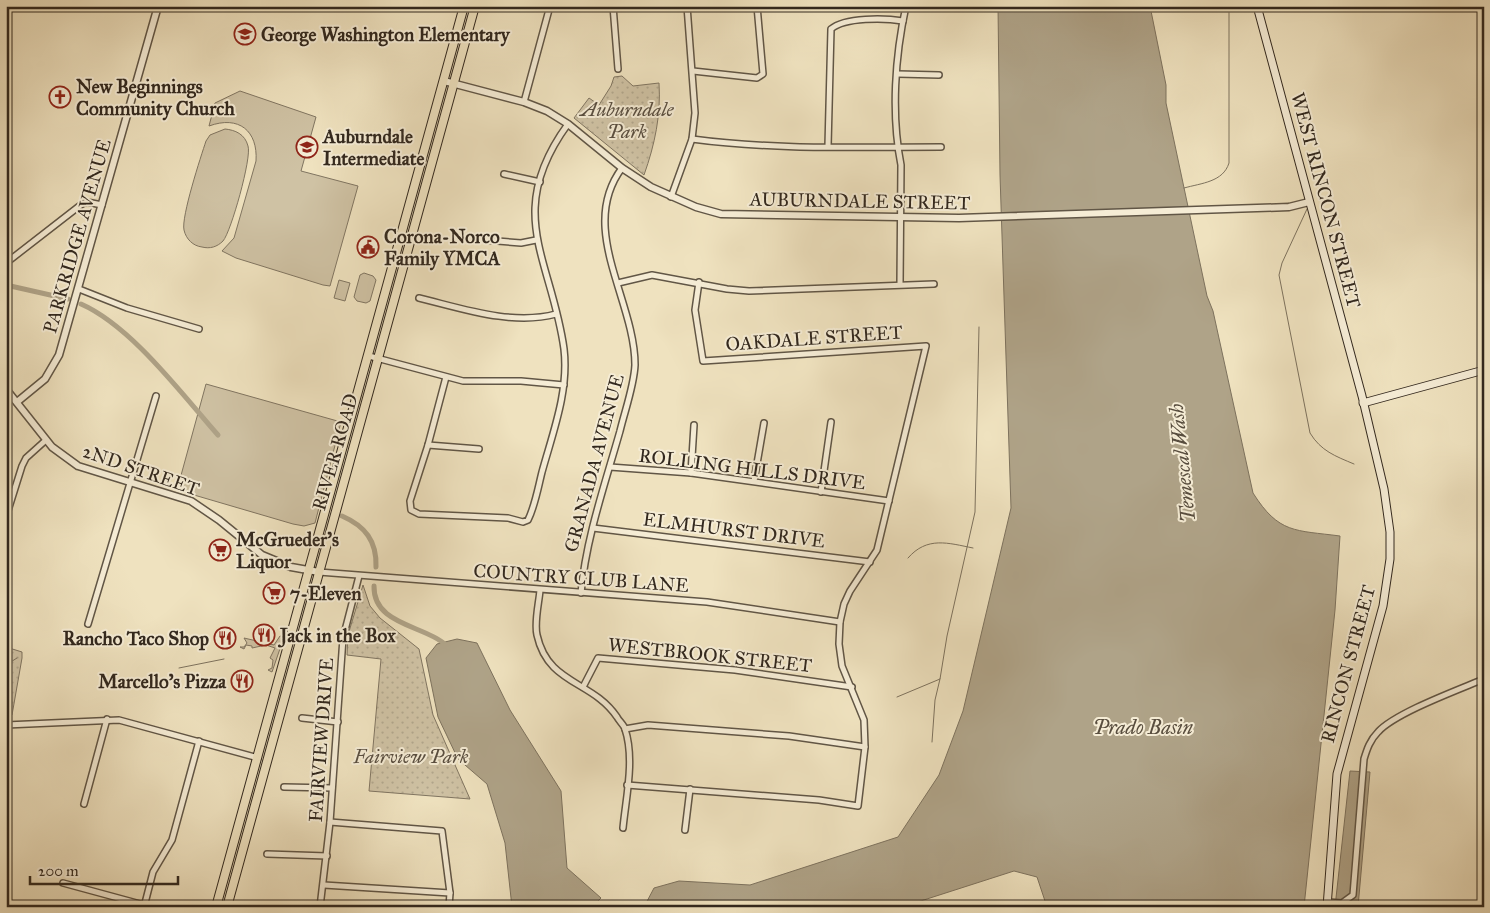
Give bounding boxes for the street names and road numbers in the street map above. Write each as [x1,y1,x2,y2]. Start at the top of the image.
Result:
street label: WEST RINCON STREET [1286,90,1366,310]
street label: PARKRIDGE AVENUE [38,136,116,336]
street label: AUBURNDALE STREET [749,188,970,214]
street label: OAKDALE STREET [725,320,903,356]
street label: GRANADA AVENUE [559,371,629,554]
street label: RIVER ROAD [307,391,363,513]
street label: 2ND STREET [80,439,202,501]
street label: ROLLING HILLS DRIVE [637,444,867,494]
street label: ELMHURST DRIVE [642,507,827,553]
street label: COUNTRY CLUB LANE [473,559,690,597]
street label: RINCON STREET [1316,583,1380,745]
street label: WESTBROOK STREET [607,633,813,677]
street label: FAIRVIEW DRIVE [304,657,338,823]

